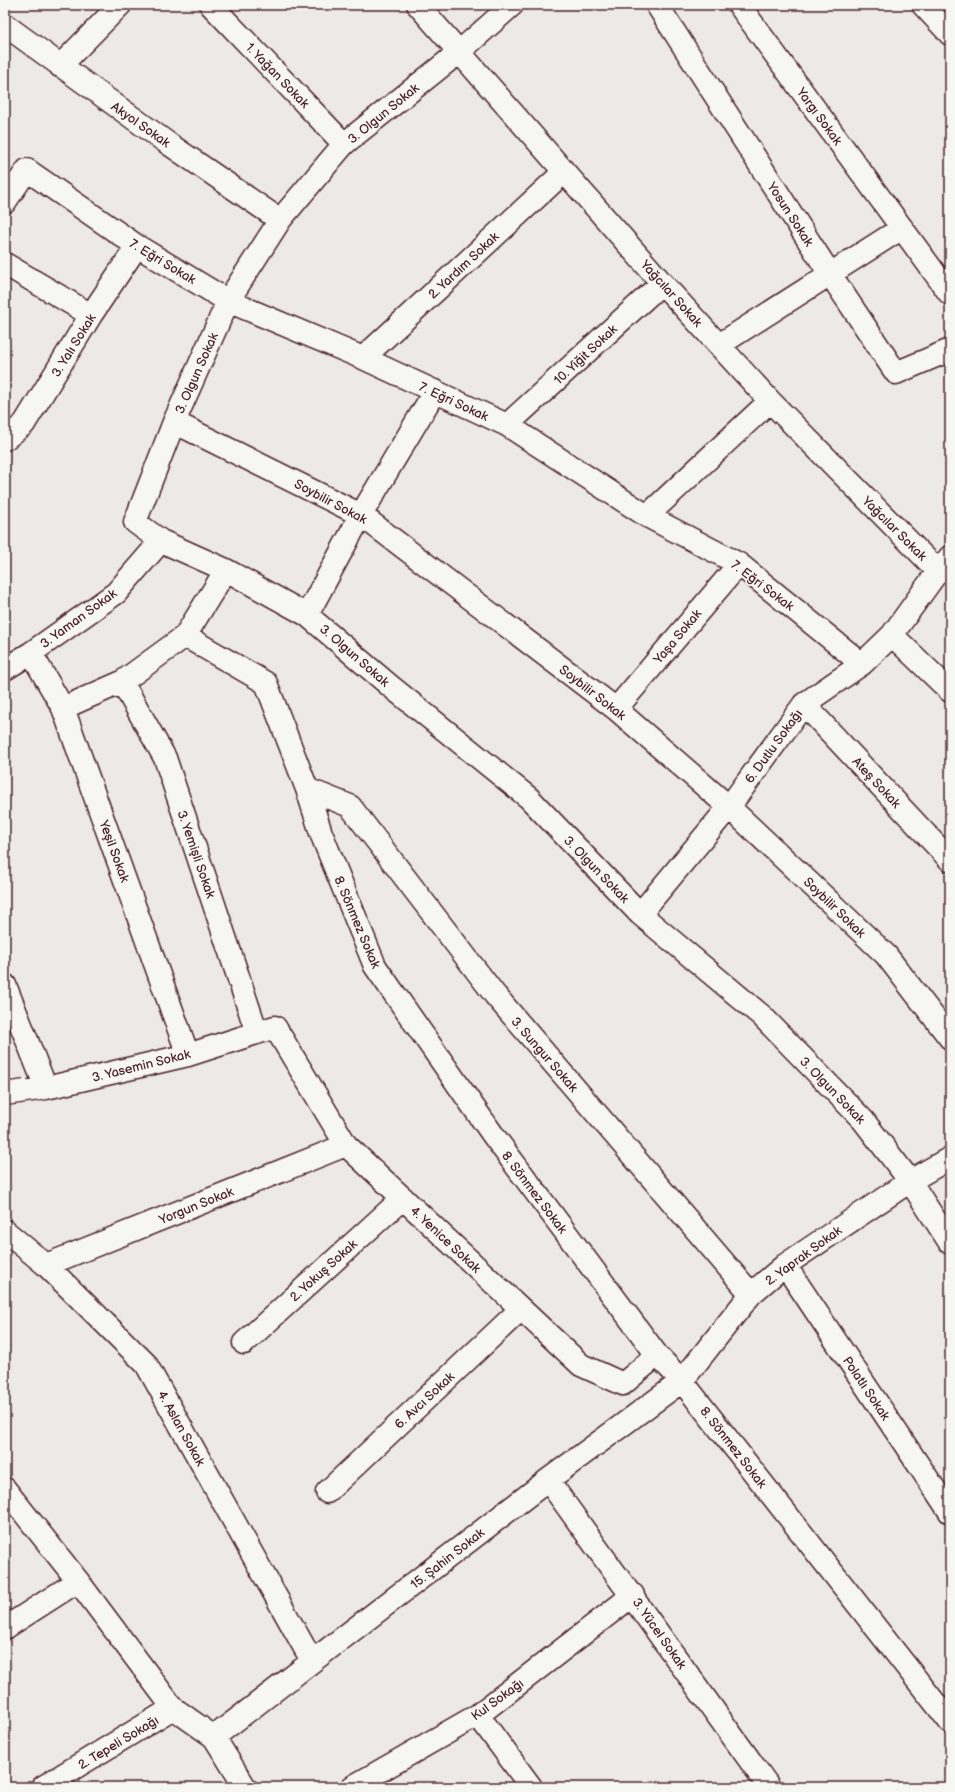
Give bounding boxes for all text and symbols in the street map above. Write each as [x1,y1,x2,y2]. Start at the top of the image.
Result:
street label: 1. Yağan Sokak [242,40,313,112]
street label: 3. Olgun Sokak [345,80,423,147]
street label: Yargı Sokak [792,84,846,149]
street label: Akyol Sokak [108,99,174,151]
street label: Yosun Sokak [763,179,817,250]
street label: 2. Yardım Sokak [425,228,503,303]
street label: 7. Eğri Sokak [126,236,199,288]
street label: Yağcılar Sokak [636,256,706,331]
street label: 3. Yalı Sokak [48,310,100,380]
street label: 10. Yiğit Sokak [551,321,621,388]
street label: 3. Olgun Sokak [172,330,222,416]
street label: 7. Eğri Sokak [416,379,491,425]
street label: Soybilir Sokak [291,476,370,528]
street label: Yağcılar Sokak [858,492,930,565]
street label: 7. Eğri Sokak [728,557,798,615]
street label: 3. Yaman Sokak [37,585,121,652]
street label: Yaşa Sokak [650,606,706,668]
street label: 3. Olgun Sokak [316,621,393,691]
street label: Soybilir Sokak [556,662,629,724]
street label: 6. Dutlu Sokağı [742,707,806,787]
street label: Ateş Sokak [849,754,904,812]
street label: 3. Yemişli Sokak [174,808,219,901]
street label: Yeşil Sokak [95,817,133,885]
street label: 3. Olgun Sokak [560,833,633,907]
street label: 8. Sönmez Sokak [330,874,384,972]
street label: Soybilir Sokak [800,874,869,942]
street label: 3. Sungur Sokak [507,1014,582,1096]
street label: 3. Yasemin Sokak [90,1046,193,1086]
street label: 3. Olgun Sokak [796,1054,869,1128]
street label: 8. Sönmez Sokak [498,1148,571,1237]
street label: Yorgun Sokak [156,1184,236,1228]
street label: 4. Yenice Sokak [407,1203,484,1277]
street label: 2. Yaprak Sokak [762,1222,846,1289]
street label: 2. Yokuş Sokak [287,1236,361,1305]
street label: Polatlı Sokak [839,1354,894,1424]
street label: 6. Avcı Sokak [391,1369,458,1433]
street label: 4. Aslan Sokak [154,1388,209,1470]
street label: 8. Sönmez Sokak [696,1404,770,1492]
street label: 15. Şahin Sokak [407,1525,488,1593]
street label: 3. Yücel Sokak [629,1595,690,1673]
street label: Kul Sokağı [468,1675,527,1724]
street label: 2. Tepeli Sokağı [75,1712,162,1773]

